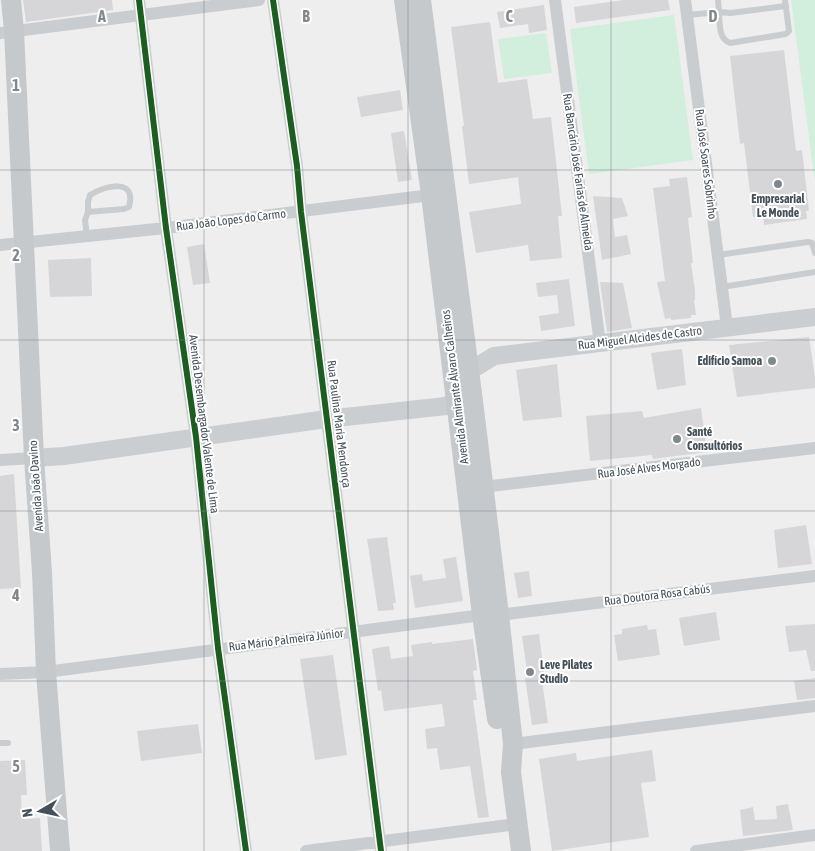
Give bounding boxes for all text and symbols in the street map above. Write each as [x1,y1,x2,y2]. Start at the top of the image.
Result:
text: A [97,7,106,25]
text: B [302,7,310,25]
text: C [505,7,513,25]
text: D [709,7,718,25]
text: 1 [12,76,20,94]
street label: Rua Bancário José Farias de Almeida [560,93,596,251]
street label: Rua José Soares Sobrinho [692,108,720,220]
marker: Empresarial Le Monde [772,178,784,190]
place label: Empresarial Le Monde [751,192,805,220]
street label: Rua João Lopes do Carmo [175,206,287,234]
text: 2 [12,246,20,264]
street label: Avenida Almirante Álvaro Calheiros [439,309,471,465]
street label: Rua Miguel Alcides de Castro [577,323,703,353]
street label: Avenida Desembargador Valente de Lima [186,334,222,514]
place label: Edifício Samoa [697,354,762,368]
marker: Edifício Samoa [766,355,778,367]
street label: Rua Paulina Maria Mendonça [324,359,354,489]
text: 3 [12,416,20,434]
place label: Santé Consultórios [687,425,743,453]
marker: Santé Consultórios [671,433,683,445]
street label: Avenida João Davino [26,440,46,532]
street label: Rua José Alves Morgado [597,455,702,481]
street label: Rua Doutora Rosa Cabús [603,582,711,608]
text: 4 [11,586,20,604]
street label: Rua Mário Palmeira Júnior [228,626,345,654]
place label: Leve Pilates Studio [540,658,593,686]
marker: Leve Pilates Studio [524,666,536,678]
text: 5 [12,757,20,775]
north arrow [15,786,65,836]
text: N [19,808,36,818]

